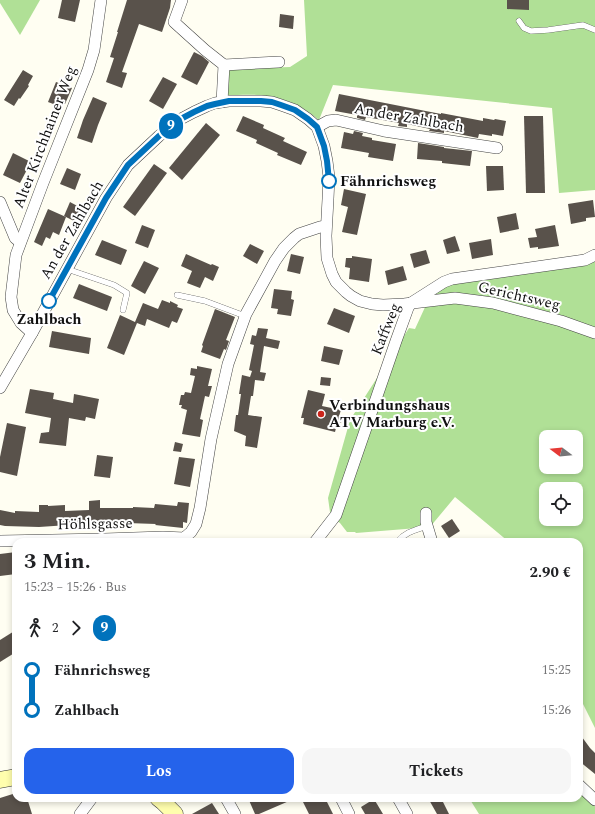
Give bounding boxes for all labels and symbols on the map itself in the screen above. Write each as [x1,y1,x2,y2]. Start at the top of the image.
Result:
street label: Alter Kirchhainer Weg [7,62,83,212]
street label: An der Zahlbach [352,97,466,139]
line badge: 9 [158,113,184,139]
place label: Fähnrichsweg [340,170,436,193]
marker: Fähnrichsweg [321,173,337,189]
street label: An der Zahlbach [34,176,110,284]
street label: Gerichtsweg [476,275,562,317]
marker: Zahlbach [41,293,57,309]
street label: Kaffweg [365,299,407,359]
place label: Zahlbach [16,308,82,331]
place label: Verbindungshaus ATV Marburg e.V. [329,394,455,434]
marker: Verbindungshaus ATV Marburg e.V. [316,409,326,419]
north arrow [539,430,583,474]
street label: Höhlsgasse [57,512,133,536]

